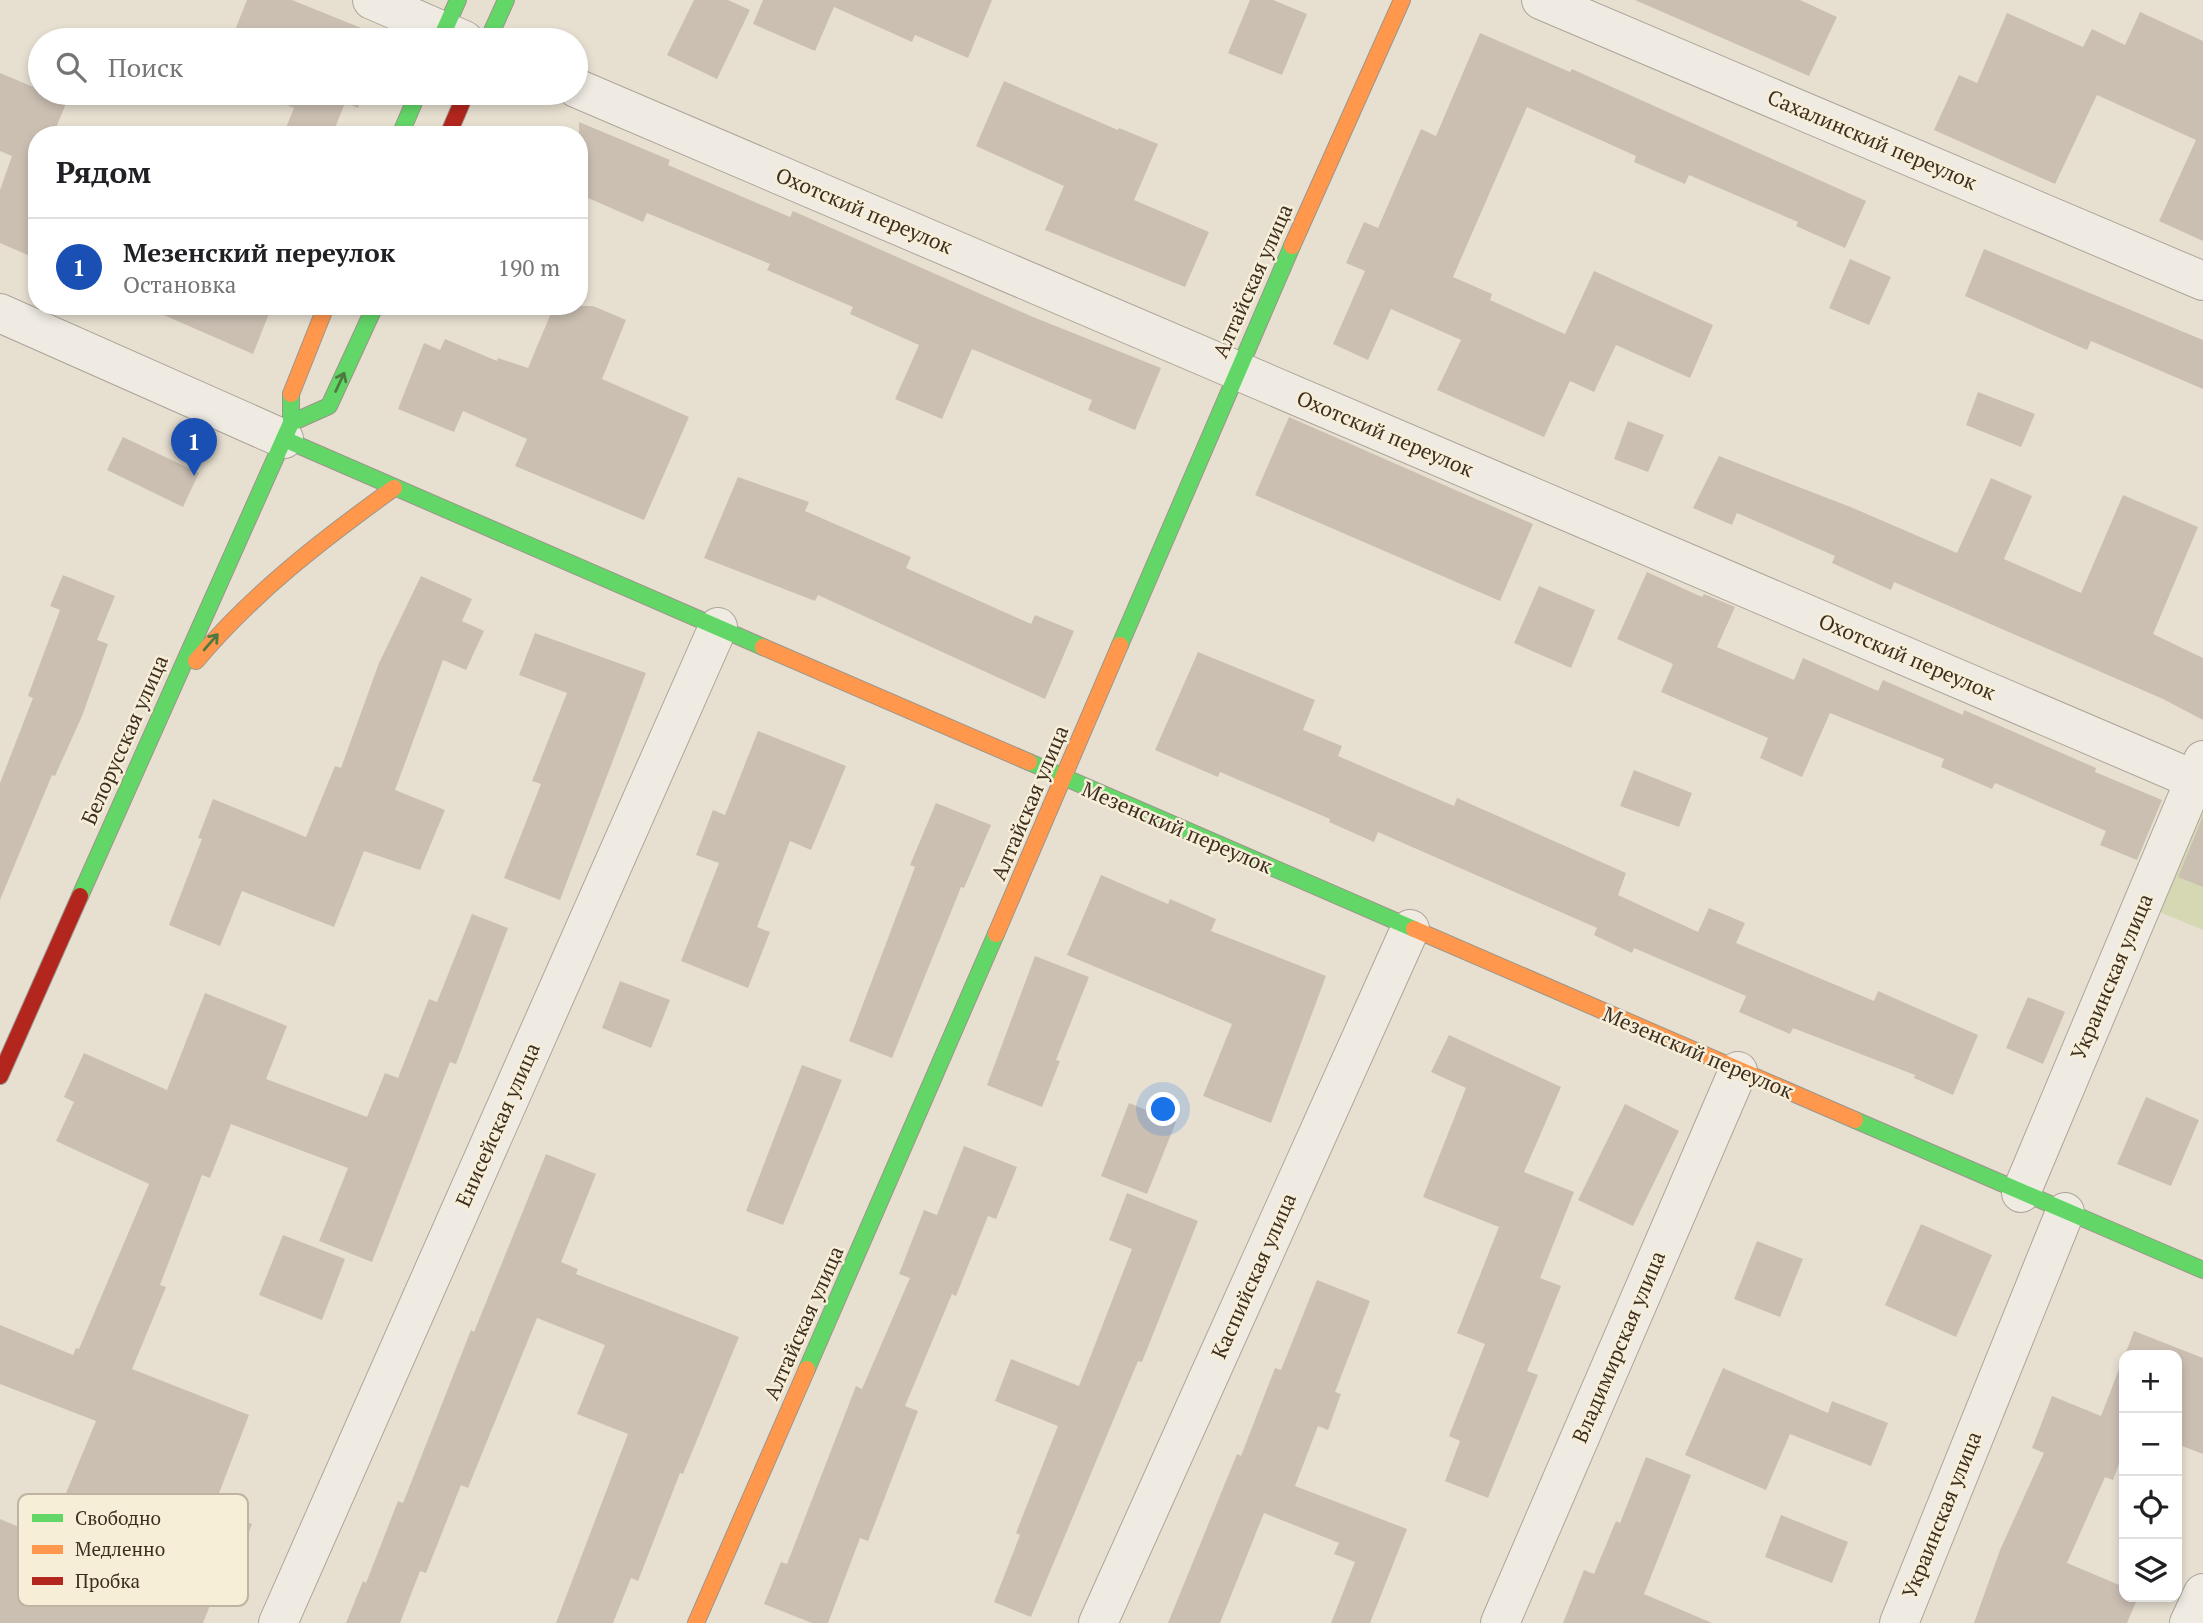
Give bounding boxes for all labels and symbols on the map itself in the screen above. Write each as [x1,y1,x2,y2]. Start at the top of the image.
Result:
street label: Сахалинский переулок [1764,82,1982,196]
street label: Охотский переулок [772,160,958,260]
street label: Алтайская улица [1206,199,1299,362]
one-way arrow [334,372,347,393]
street label: Охотский переулок [1293,383,1479,483]
pin: 1 [171,418,217,476]
street label: Охотский переулок [1815,606,2001,706]
one-way arrow [203,633,219,651]
street label: Белорусская улица [74,650,174,829]
street label: Алтайская улица [984,721,1074,884]
street label: Мезенский переулок [1078,774,1277,880]
street label: Украинская улица [2063,889,2159,1064]
street label: Мезенский переулок [1599,999,1798,1105]
street label: Енисейская улица [448,1038,546,1211]
your location [1146,1092,1180,1126]
street label: Каспийская улица [1204,1188,1302,1363]
street label: Алтайская улица [757,1241,850,1404]
street label: Владимирская улица [1565,1246,1671,1447]
street label: Украинская улица [1895,1427,1988,1602]
legend [18,1494,248,1606]
text: Свободно [75,1505,161,1530]
text: Медленно [75,1536,165,1561]
text: Пробка [75,1568,140,1593]

